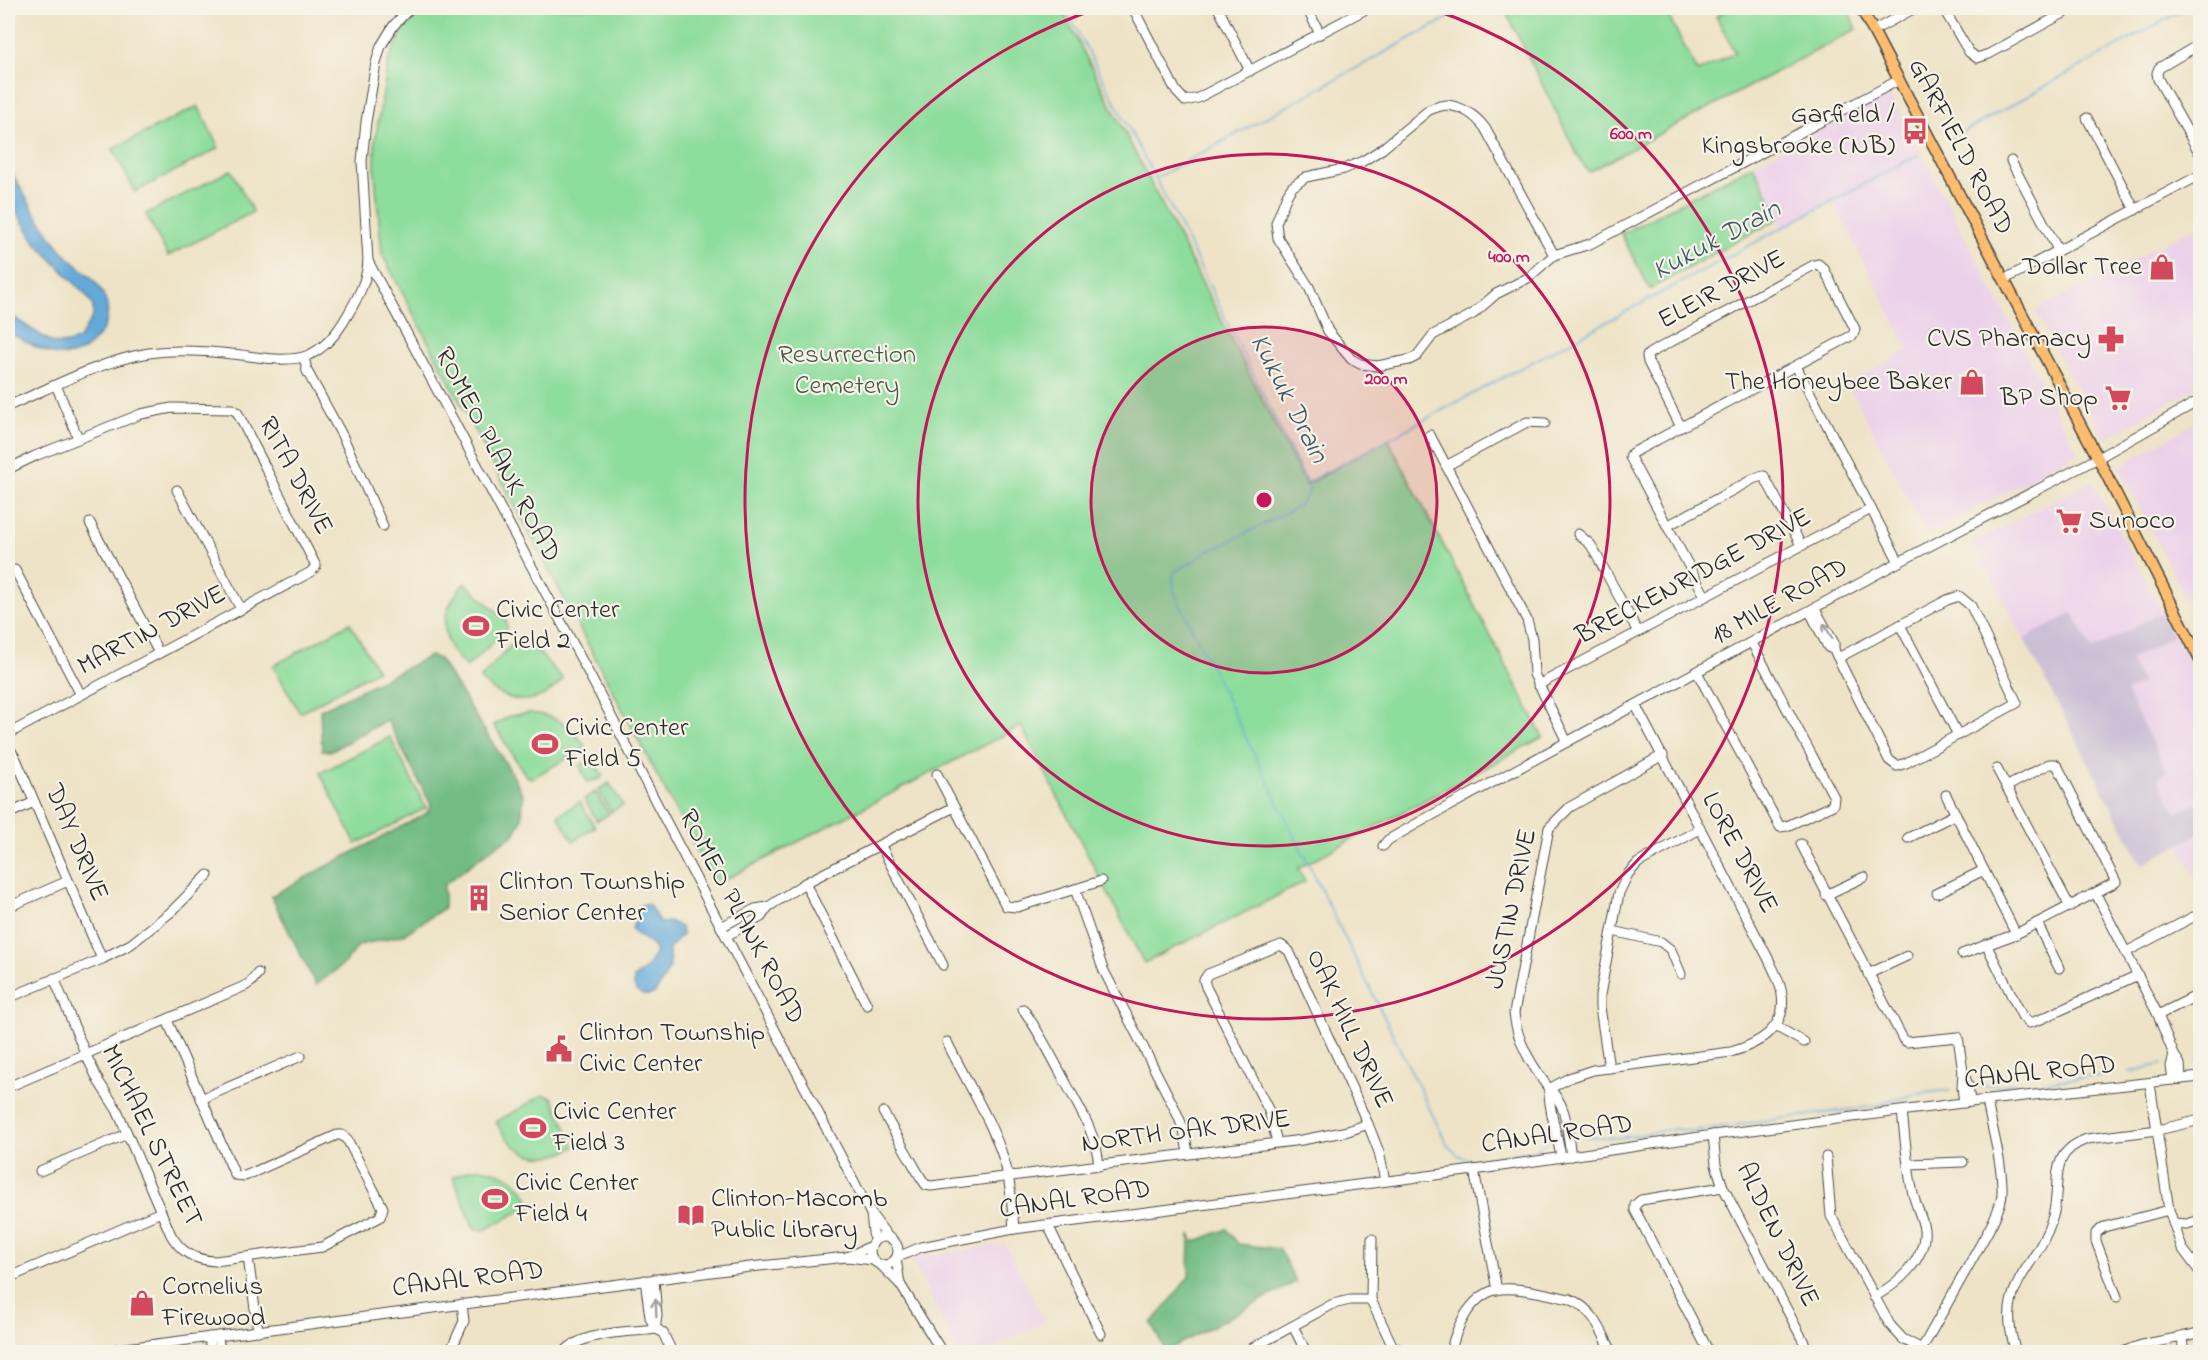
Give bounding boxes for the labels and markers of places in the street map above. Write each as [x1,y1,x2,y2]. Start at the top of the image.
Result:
place label: Garfield / Kingsbrooke (NB) [1702,96,1895,166]
bus stop icon: Garfield / Kingsbrooke (NB) [1900,116,1930,146]
place label: Dollar Tree [2021,248,2143,287]
shop icon: Dollar Tree [2147,252,2177,282]
place label: CVS Pharmacy [1927,320,2091,359]
pharmacy icon: CVS Pharmacy [2096,324,2126,354]
place label: The Honeybee Baker [1724,363,1953,402]
shop icon: The Honeybee Baker [1957,367,1987,397]
place label: BP Shop [1999,379,2098,418]
supermarket icon: BP Shop [2103,383,2133,413]
centre of rings [1254,490,1274,510]
place label: Sunoco [2089,502,2175,541]
supermarket icon: Sunoco [2054,506,2084,536]
place label: Civic Center Field 2 [495,591,620,661]
sports icon: Civic Center Field 2 [461,611,491,641]
place label: Civic Center Field 5 [564,709,689,779]
sports icon: Civic Center Field 5 [530,729,560,759]
place label: Clinton Township Senior Center [499,863,685,933]
building icon: Clinton Township Senior Center [464,883,494,913]
place label: Clinton Township Civic Center [579,1014,765,1084]
public building icon: Clinton Township Civic Center [544,1034,574,1064]
place label: Civic Center Field 3 [552,1093,677,1163]
sports icon: Civic Center Field 3 [518,1113,548,1143]
place label: Civic Center Field 4 [514,1164,639,1234]
place label: Clinton-Macomb Public Library [711,1180,887,1250]
sports icon: Civic Center Field 4 [480,1184,510,1214]
library icon: Clinton-Macomb Public Library [676,1200,706,1230]
place label: Cornelius Firewood [161,1268,266,1338]
shop icon: Cornelius Firewood [127,1288,157,1318]

